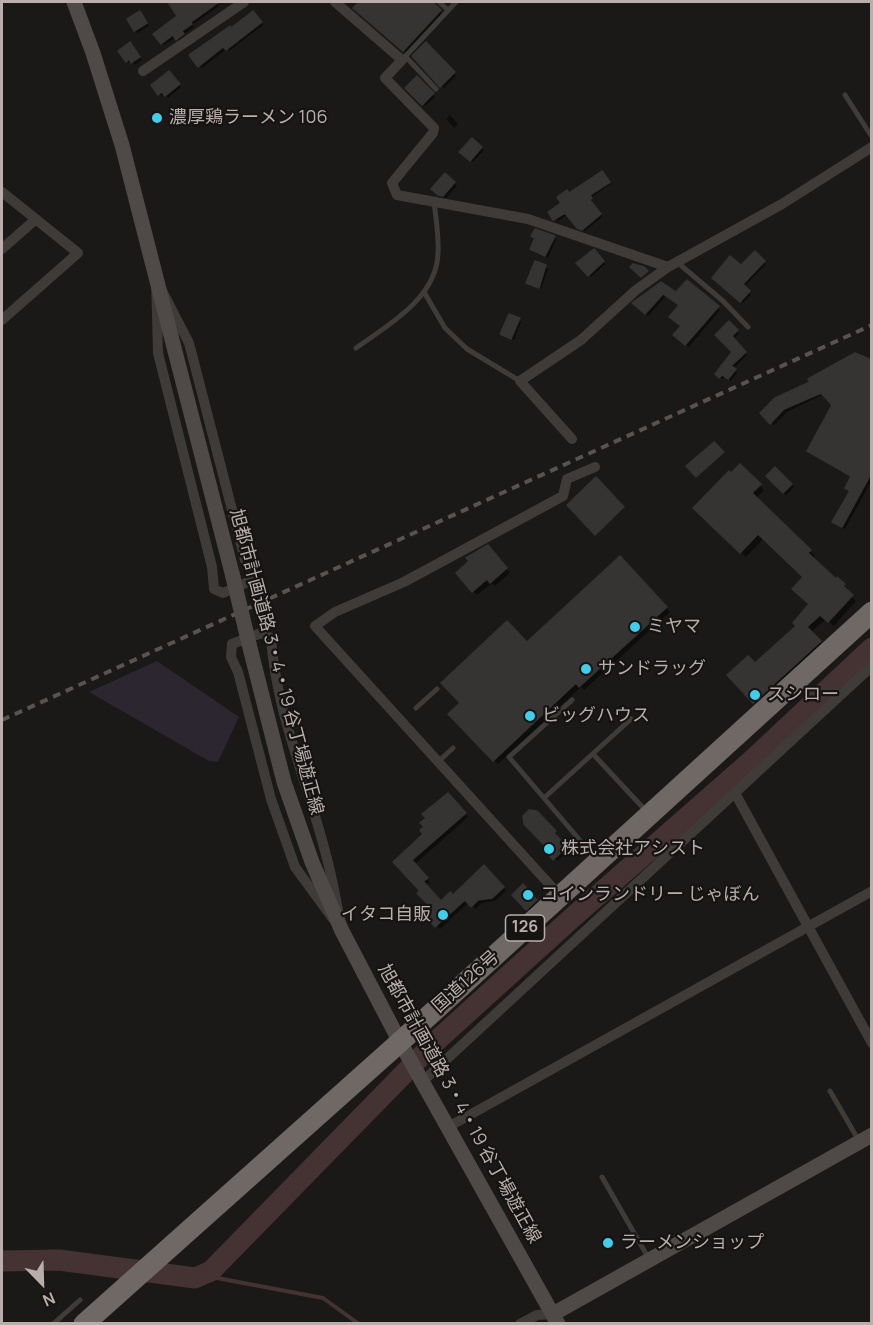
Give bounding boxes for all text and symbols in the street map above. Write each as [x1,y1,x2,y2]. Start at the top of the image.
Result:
place label: 濃厚鶏ラーメン 106 [169,107,328,129]
marker: 濃厚鶏ラーメン 106 [150,111,164,125]
street label: 旭都市計画道路 3・4・19 谷丁場遊正線 [225,507,327,817]
place label: ミヤマ [647,616,701,638]
marker: ミヤマ [628,620,642,634]
place label: サンドラッグ [598,658,706,680]
marker: サンドラッグ [579,662,593,676]
place label: スシロー [767,684,839,706]
marker: スシロー [748,688,762,702]
place label: ビッグハウス [542,705,650,727]
marker: ビッグハウス [523,709,537,723]
place label: 株式会社アシスト [561,838,705,860]
marker: 株式会社アシスト [542,842,556,856]
place label: コインランドリー じゃぼん [540,884,760,906]
marker: コインランドリー じゃぼん [521,888,535,902]
place label: イタコ自販 [341,904,431,926]
marker: イタコ自販 [436,908,450,922]
road number: 126 [506,915,544,941]
street label: 国道126号 [428,946,504,1018]
street label: 旭都市計画道路 3・4・19 谷丁場遊正線 [373,961,545,1247]
place label: ラーメンショップ [620,1232,764,1254]
marker: ラーメンショップ [601,1236,615,1250]
north arrow [12,1253,72,1313]
text: N [39,1287,59,1312]

